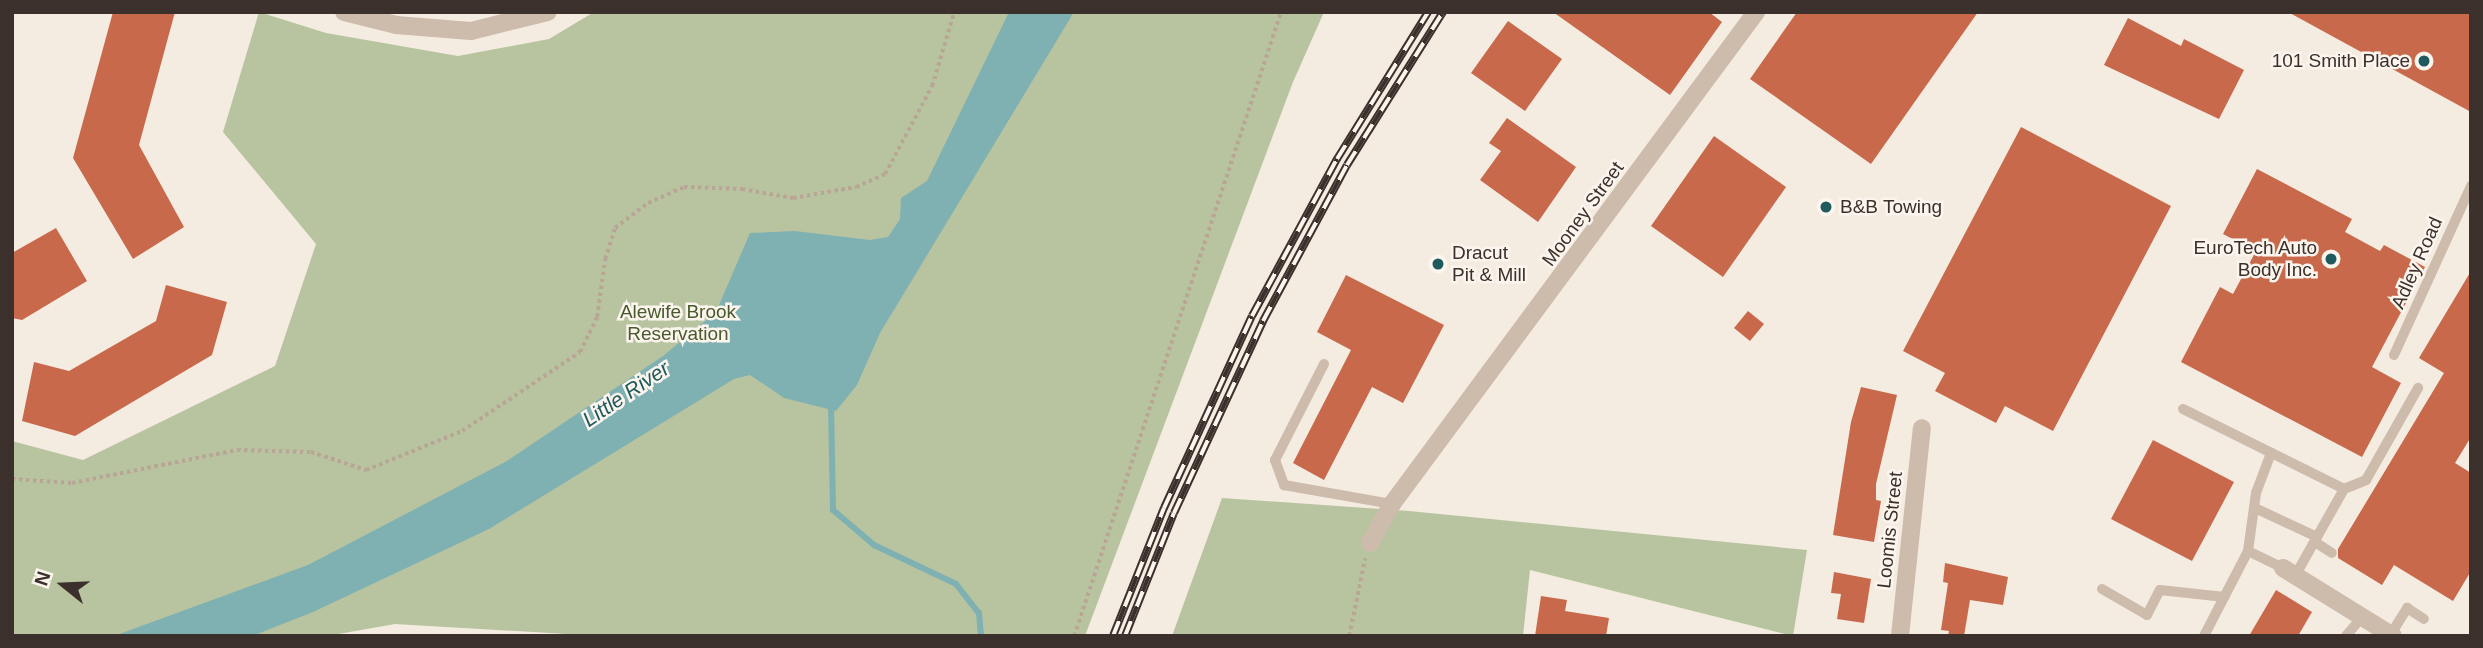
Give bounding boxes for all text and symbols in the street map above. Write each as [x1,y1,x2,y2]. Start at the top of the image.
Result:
place label: 101 Smith Place [2272,50,2410,72]
marker: 101 Smith Place [2416,53,2432,69]
street label: Mooney Street [1537,157,1629,271]
place label: B&B Towing [1840,196,1942,218]
marker: B&B Towing [1818,199,1834,215]
street label: Adley Road [2387,213,2447,313]
place label: EuroTech Auto Body Inc. [2192,237,2317,281]
place label: Dracut Pit & Mill [1452,242,1526,286]
marker: EuroTech Auto Body Inc. [2323,251,2339,267]
marker: Dracut Pit & Mill [1430,256,1446,272]
park label: Alewife Brook Reservation [620,301,736,345]
water label: Little River [578,356,674,432]
street label: Loomis Street [1873,471,1907,589]
north arrow [28,550,98,620]
text: N [30,569,55,588]

